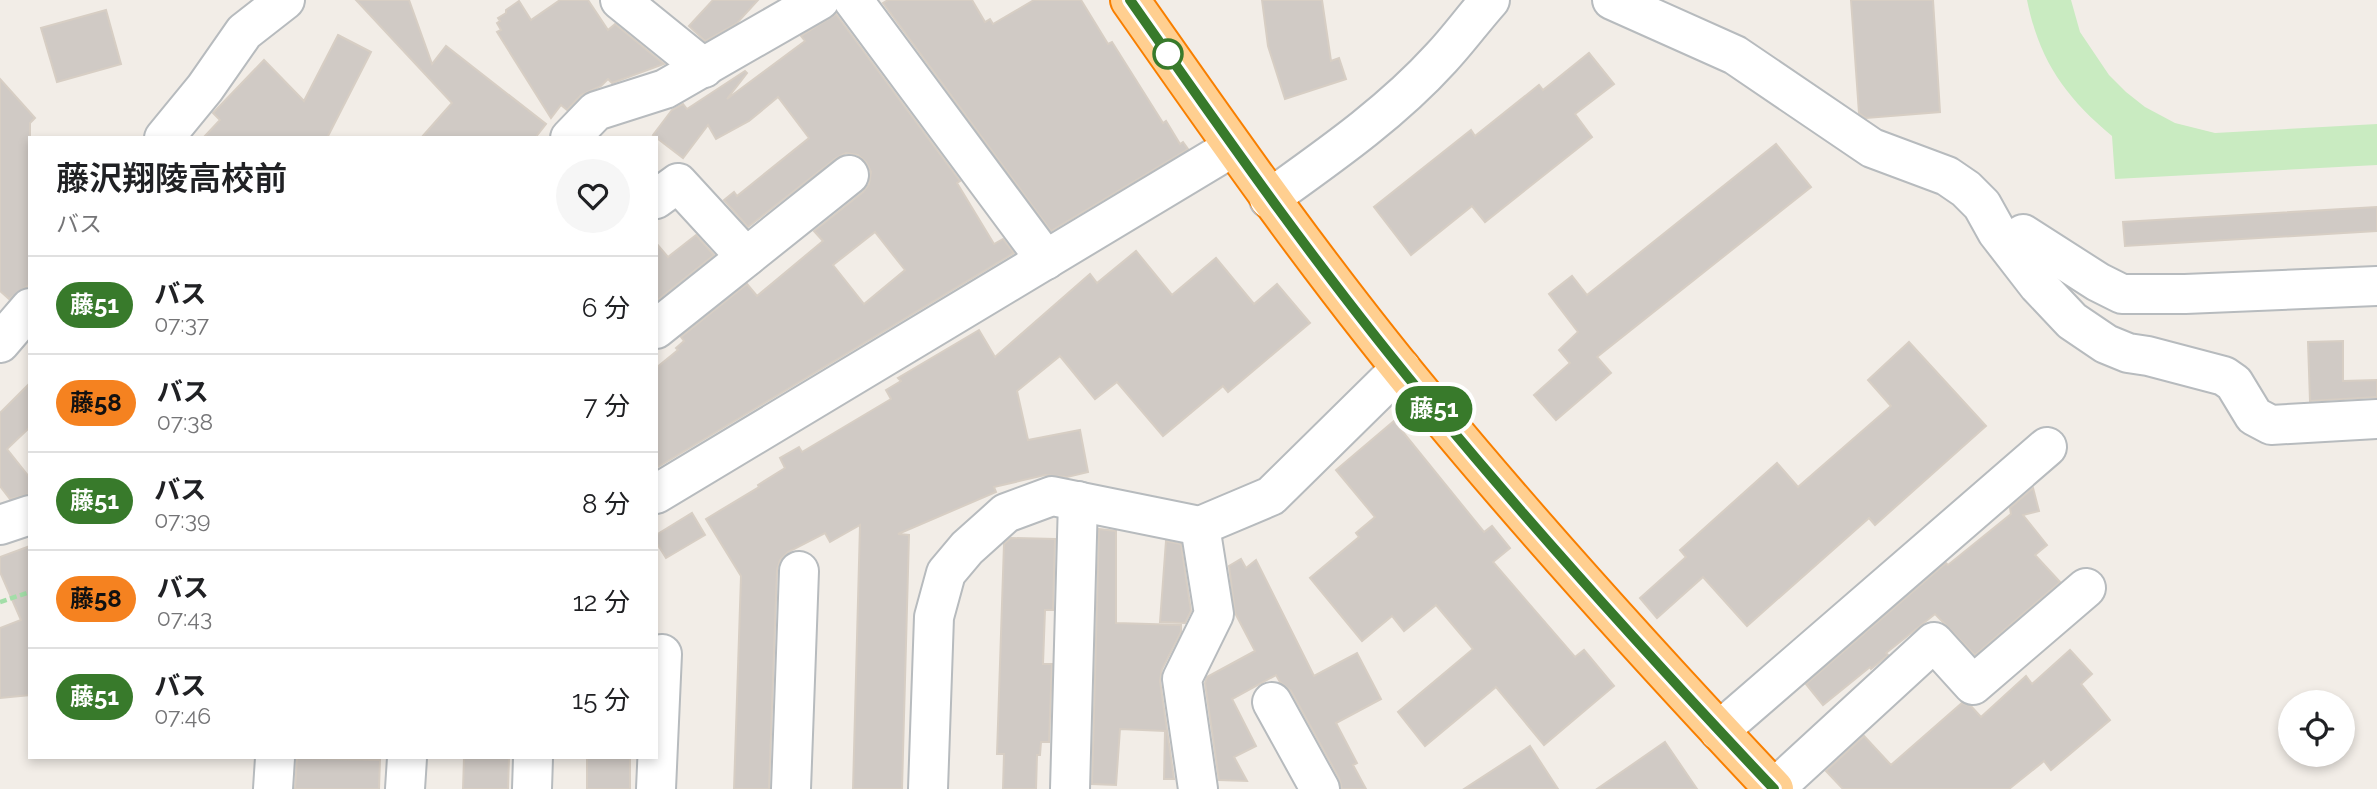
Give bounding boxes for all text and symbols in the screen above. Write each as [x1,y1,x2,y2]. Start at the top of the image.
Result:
unlabelled marker [1153,39,1183,69]
text: 藤沢翔陵高校前 [56,159,287,198]
button: heart [556,159,630,233]
text: バス [56,210,102,237]
text: バス [154,279,206,309]
text: 藤51 [70,290,119,319]
text: 6 分 [582,293,630,323]
text: 07:37 [154,310,209,337]
text: バス [157,377,209,407]
line badge: 藤51 [1394,386,1474,432]
text: 藤58 [70,388,122,417]
text: 7 分 [583,391,630,421]
text: 藤51 [1409,394,1459,423]
text: 07:38 [157,408,213,435]
text: バス [154,475,206,505]
text: 藤51 [70,486,119,515]
text: 8 分 [582,489,630,519]
text: 07:39 [154,506,210,533]
text: バス [157,573,209,603]
text: 藤58 [70,584,122,613]
text: 12 分 [573,587,630,617]
text: 07:43 [157,604,212,631]
text: バス [154,671,206,701]
text: 藤51 [70,682,119,711]
text: 15 分 [572,685,630,715]
map controls [2278,690,2355,767]
button: locate [2278,690,2355,767]
text: 07:46 [154,702,211,729]

